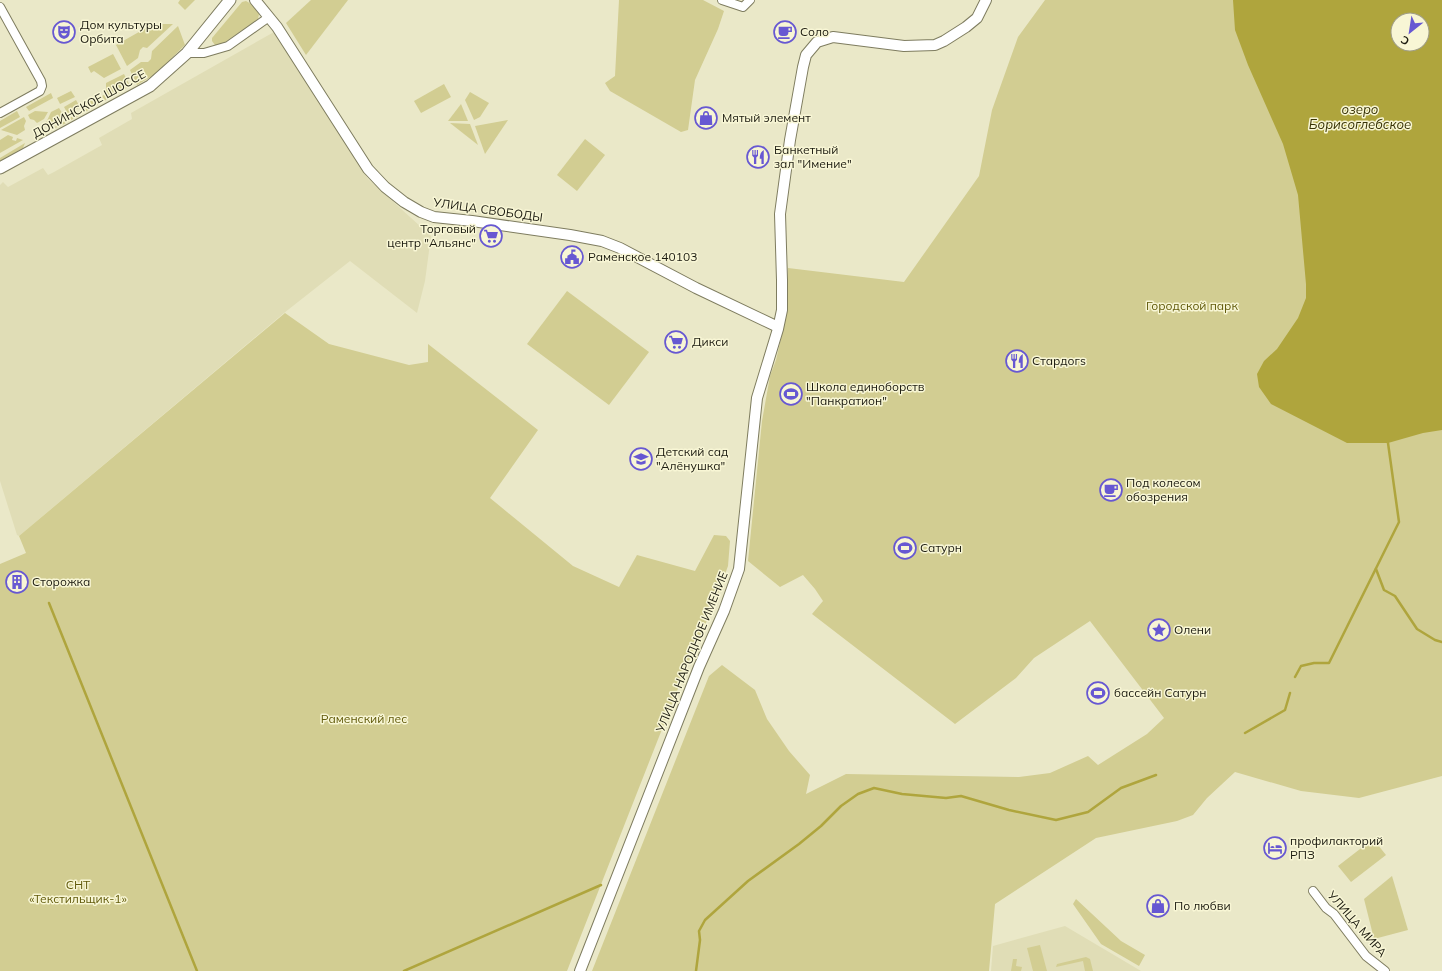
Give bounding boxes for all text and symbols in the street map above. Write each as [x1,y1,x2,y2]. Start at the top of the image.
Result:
north arrow [1390,12,1430,52]
place label: Дом культуры Орбита [80,17,162,46]
theatre icon: Дом культуры Орбита [51,19,77,45]
cafe icon: Соло [772,19,798,45]
place label: Соло [800,24,829,39]
text: С [1398,32,1412,49]
street label: ДОНИНСКОЕ ШОССЕ [29,66,148,141]
water label: озеро Борисоглебское [1309,101,1411,132]
shop icon: Мятый элемент [693,105,719,131]
place label: Мятый элемент [722,110,811,125]
place label: Банкетный зал "Имение" [774,142,852,171]
restaurant icon: Банкетный зал "Имение" [745,144,771,170]
street label: УЛИЦА СВОБОДЫ [431,194,544,225]
place label: Торговый центр "Альянс" [387,221,476,250]
supermarket icon: Торговый центр "Альянс" [478,223,504,249]
public building icon: Раменское 140103 [559,244,585,270]
place label: Раменское 140103 [588,249,697,264]
park label: Городской парк [1146,298,1238,313]
supermarket icon: Дикси [663,329,689,355]
place label: Дикси [692,334,728,349]
restaurant icon: Стардогs [1004,348,1030,374]
place label: Стардогs [1032,353,1086,368]
place label: Школа единоборств "Панкратион" [806,379,925,408]
sports icon: Школа единоборств "Панкратион" [778,381,804,407]
place label: Детский сад "Алёнушка" [656,444,728,473]
school or university icon: Детский сад "Алёнушка" [628,446,654,472]
place label: Под колесом обозрения [1126,475,1201,504]
cafe icon: Под колесом обозрения [1098,477,1124,503]
sports icon: Сатурн [892,535,918,561]
place label: Сатурн [920,540,962,555]
building icon: Сторожка [4,569,30,595]
street label: УЛИЦА НАРОДНОЕ ИМЕНИЕ [652,569,731,735]
place label: Сторожка [32,574,90,589]
place icon: Олени [1146,617,1172,643]
place label: Олени [1174,622,1211,637]
sports icon: бассейн Сатурн [1085,680,1111,706]
place label: бассейн Сатурн [1114,685,1206,700]
park label: Раменский лес [321,711,407,726]
place label: профилакторий РПЗ [1290,833,1383,862]
hotel icon: профилакторий РПЗ [1262,835,1288,861]
park label: СНТ «Текстильщик-1» [29,877,128,906]
street label: УЛИЦА МИРА [1324,887,1390,960]
shop icon: По любви [1145,893,1171,919]
place label: По любви [1174,898,1231,913]

